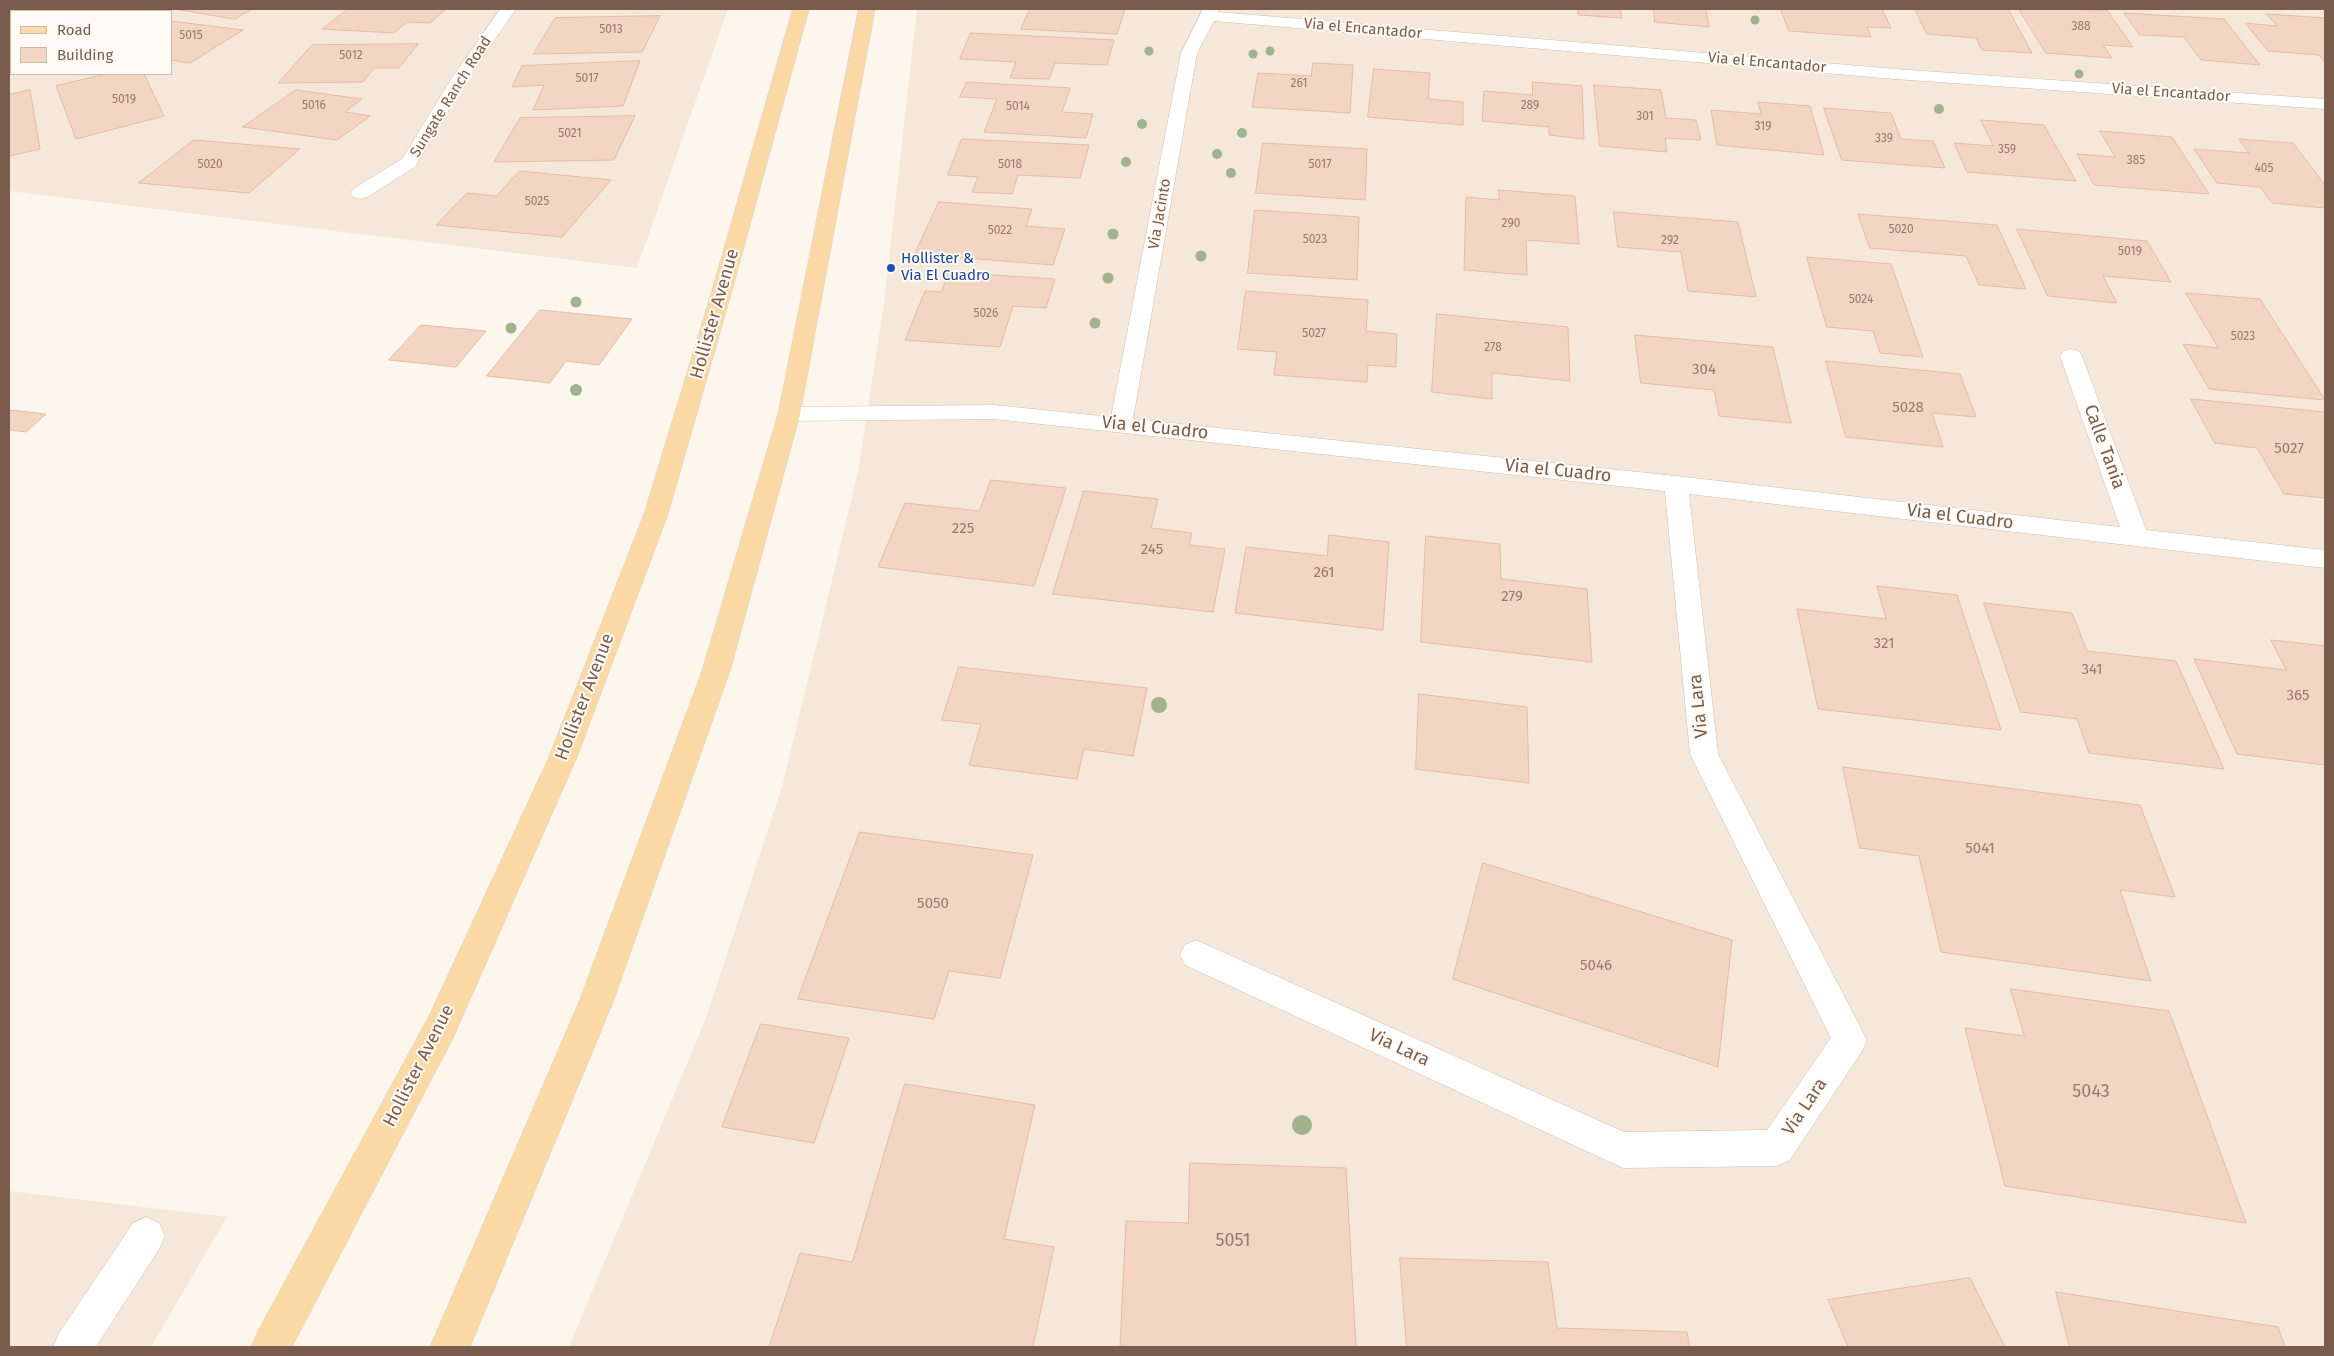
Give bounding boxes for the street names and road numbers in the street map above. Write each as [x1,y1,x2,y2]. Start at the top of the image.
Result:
street label: Via el Encantador [1303,15,1423,43]
street label: Sungate Ranch Road [407,33,495,161]
street label: Via el Encantador [1707,49,1827,77]
street label: Via el Encantador [2111,80,2231,106]
street label: Via Jacinto [1145,177,1175,251]
street label: Hollister Avenue [686,246,744,382]
street label: Calle Tania [2079,402,2129,492]
street label: Via el Cuadro [1101,412,1209,444]
street label: Via el Cuadro [1504,455,1612,487]
street label: Via el Cuadro [1905,500,2015,534]
street label: Hollister Avenue [551,630,619,764]
street label: Via Lara [1685,673,1713,739]
street label: Hollister Avenue [379,1001,459,1131]
street label: Via Lara [1365,1025,1433,1071]
street label: Via Lara [1778,1074,1832,1140]

